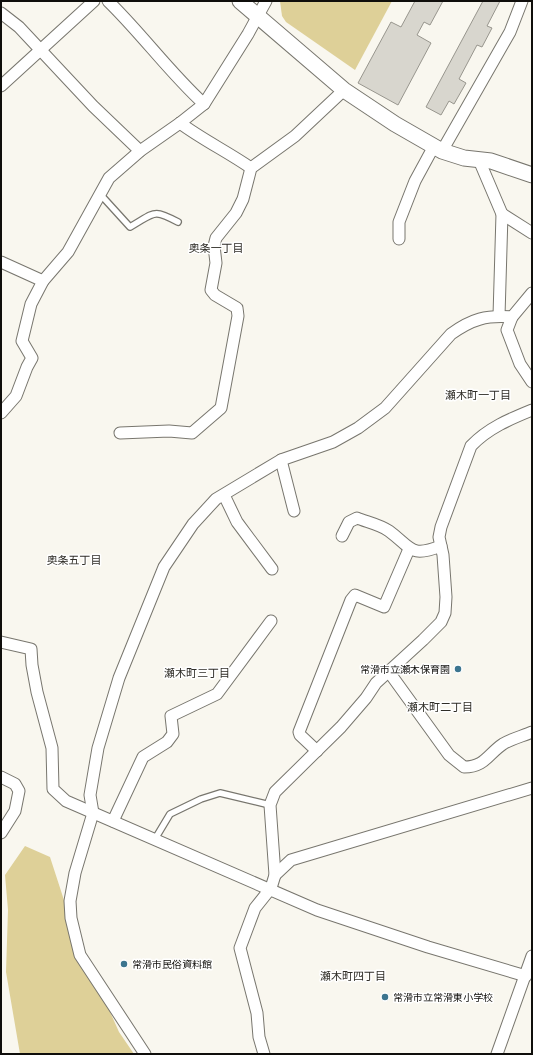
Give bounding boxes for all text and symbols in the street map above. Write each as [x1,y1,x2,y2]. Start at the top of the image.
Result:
district label: 奥条一丁目 [189,241,244,254]
district label: 瀬木町一丁目 [445,388,511,401]
district label: 奥条五丁目 [47,553,102,566]
place label: 常滑市立瀬木保育園 [360,663,450,675]
marker: 常滑市立瀬木保育園 [453,664,463,674]
district label: 瀬木町三丁目 [164,666,230,679]
district label: 瀬木町二丁目 [407,700,473,713]
place label: 常滑市民俗資料館 [132,958,212,970]
marker: 常滑市民俗資料館 [119,959,129,969]
district label: 瀬木町四丁目 [320,969,386,982]
place label: 常滑市立常滑東小学校 [393,991,493,1003]
marker: 常滑市立常滑東小学校 [380,992,390,1002]

